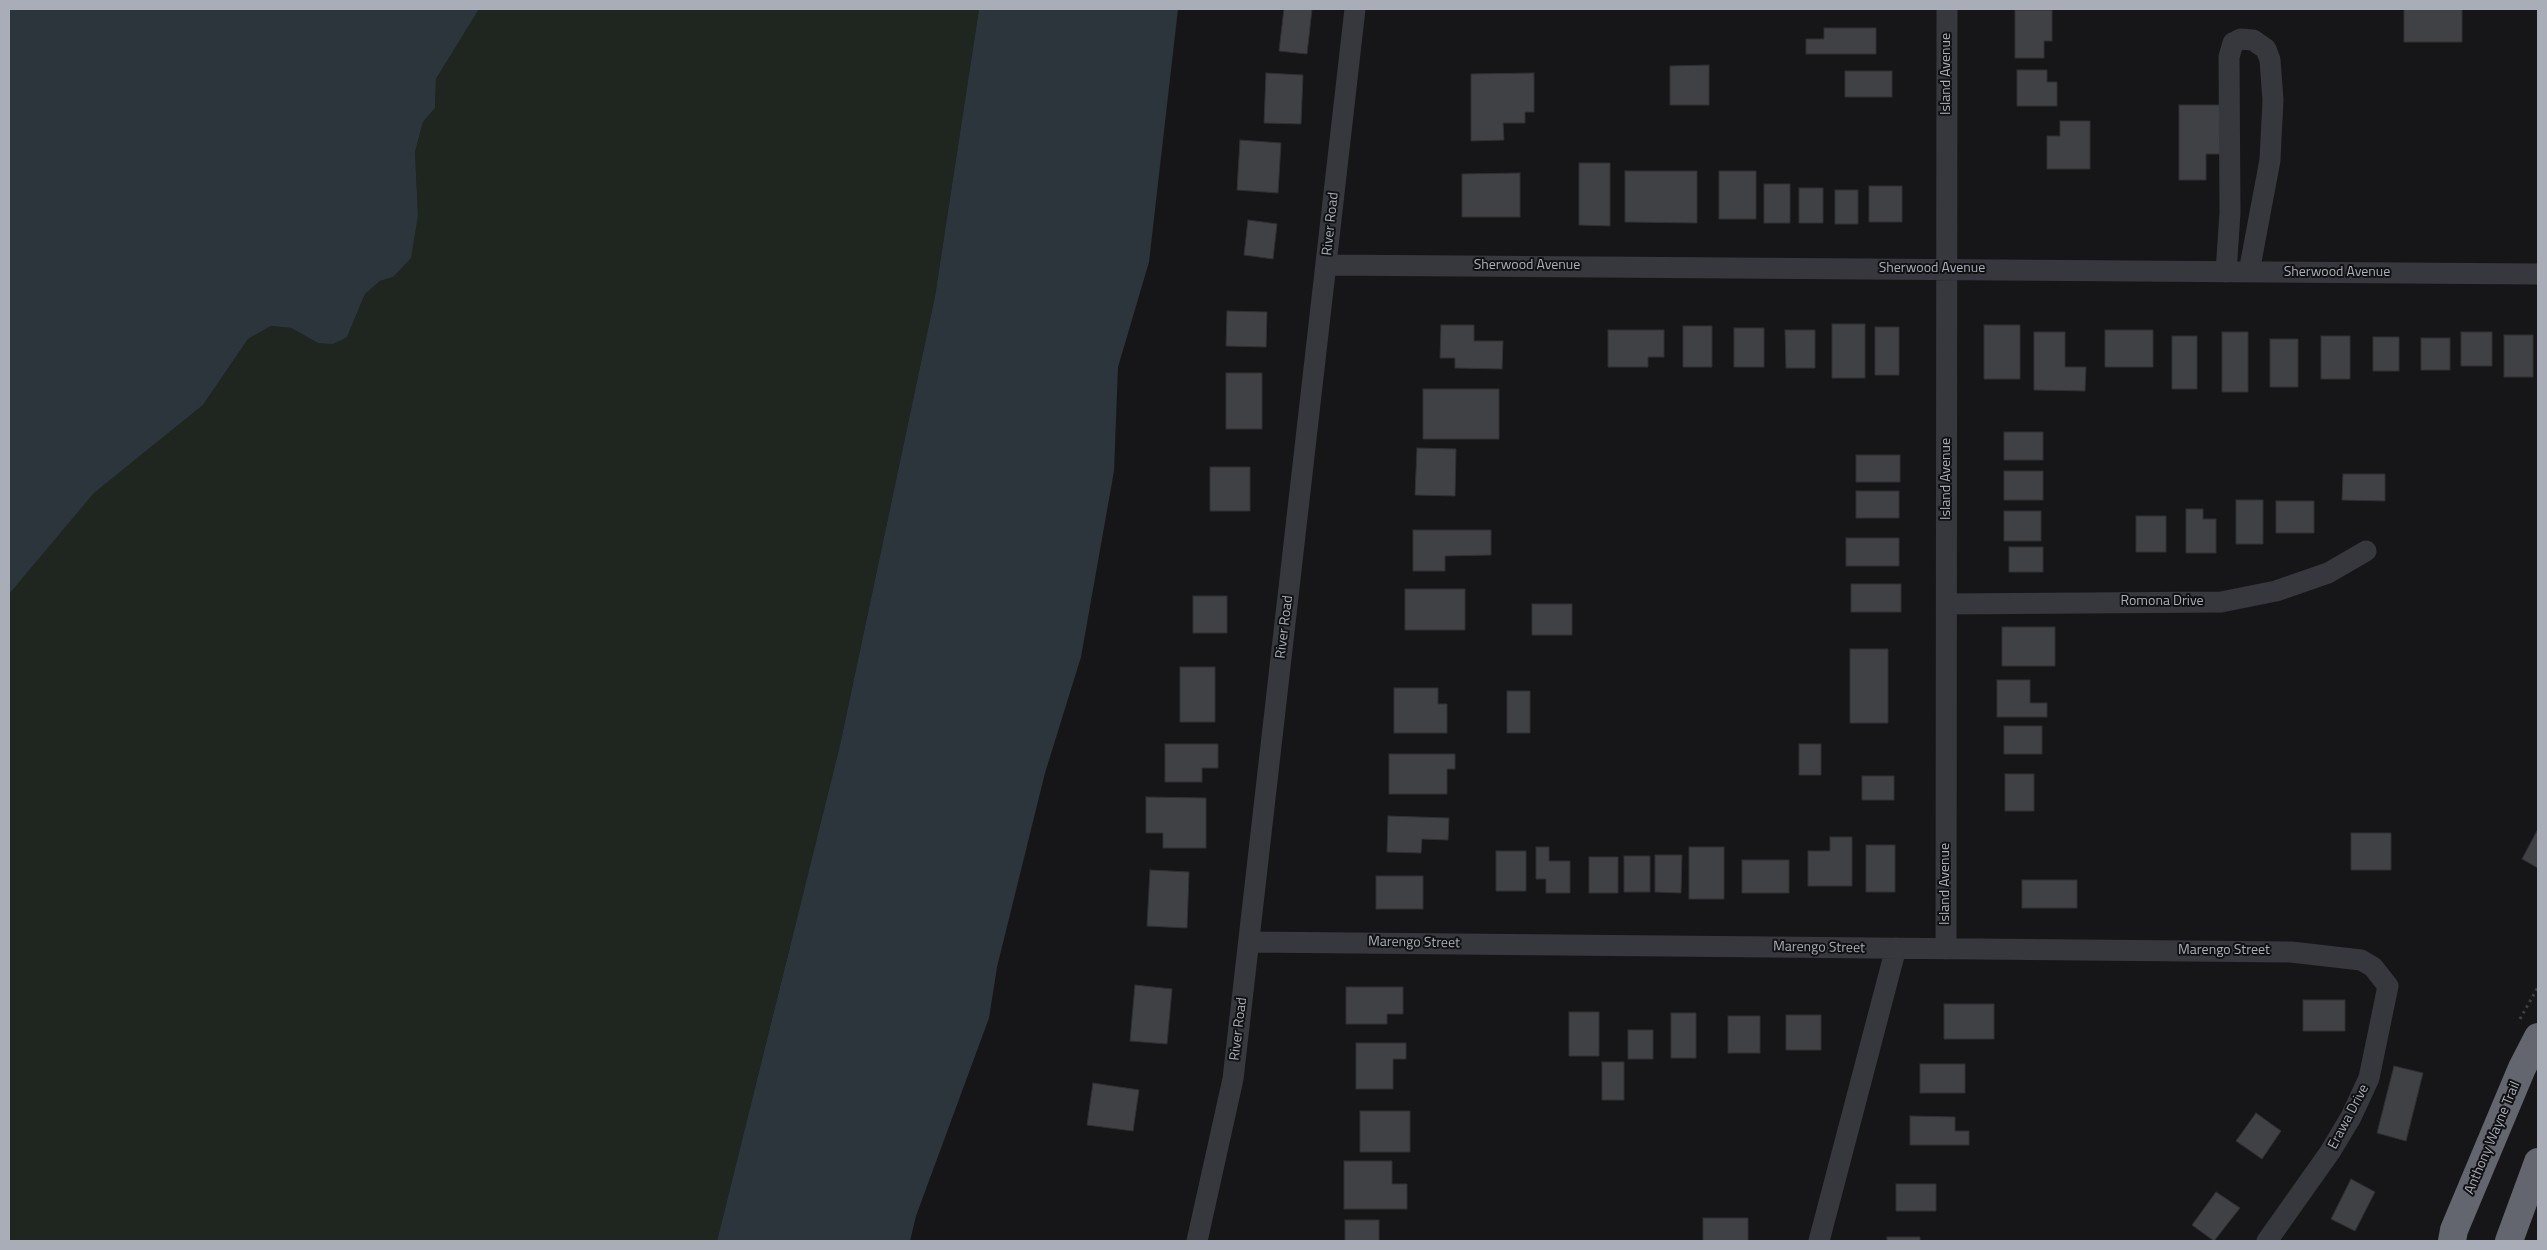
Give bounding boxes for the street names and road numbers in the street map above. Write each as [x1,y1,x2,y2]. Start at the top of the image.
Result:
street label: Island Avenue [1939,33,1955,115]
street label: River Road [1319,191,1343,257]
street label: Sherwood Avenue [1474,258,1580,274]
street label: Sherwood Avenue [1879,261,1985,277]
street label: Sherwood Avenue [2284,265,2390,281]
street label: Island Avenue [1939,438,1955,520]
street label: River Road [1273,594,1297,660]
street label: Romona Drive [2120,594,2204,610]
street label: Island Avenue [1938,843,1954,925]
street label: Marengo Street [1368,934,1460,952]
street label: Marengo Street [1773,939,1865,957]
street label: Marengo Street [2178,943,2270,959]
street label: River Road [1227,996,1251,1062]
street label: Anthony Wayne Trail [2462,1079,2524,1197]
street label: Erawa Drive [2325,1082,2373,1152]

